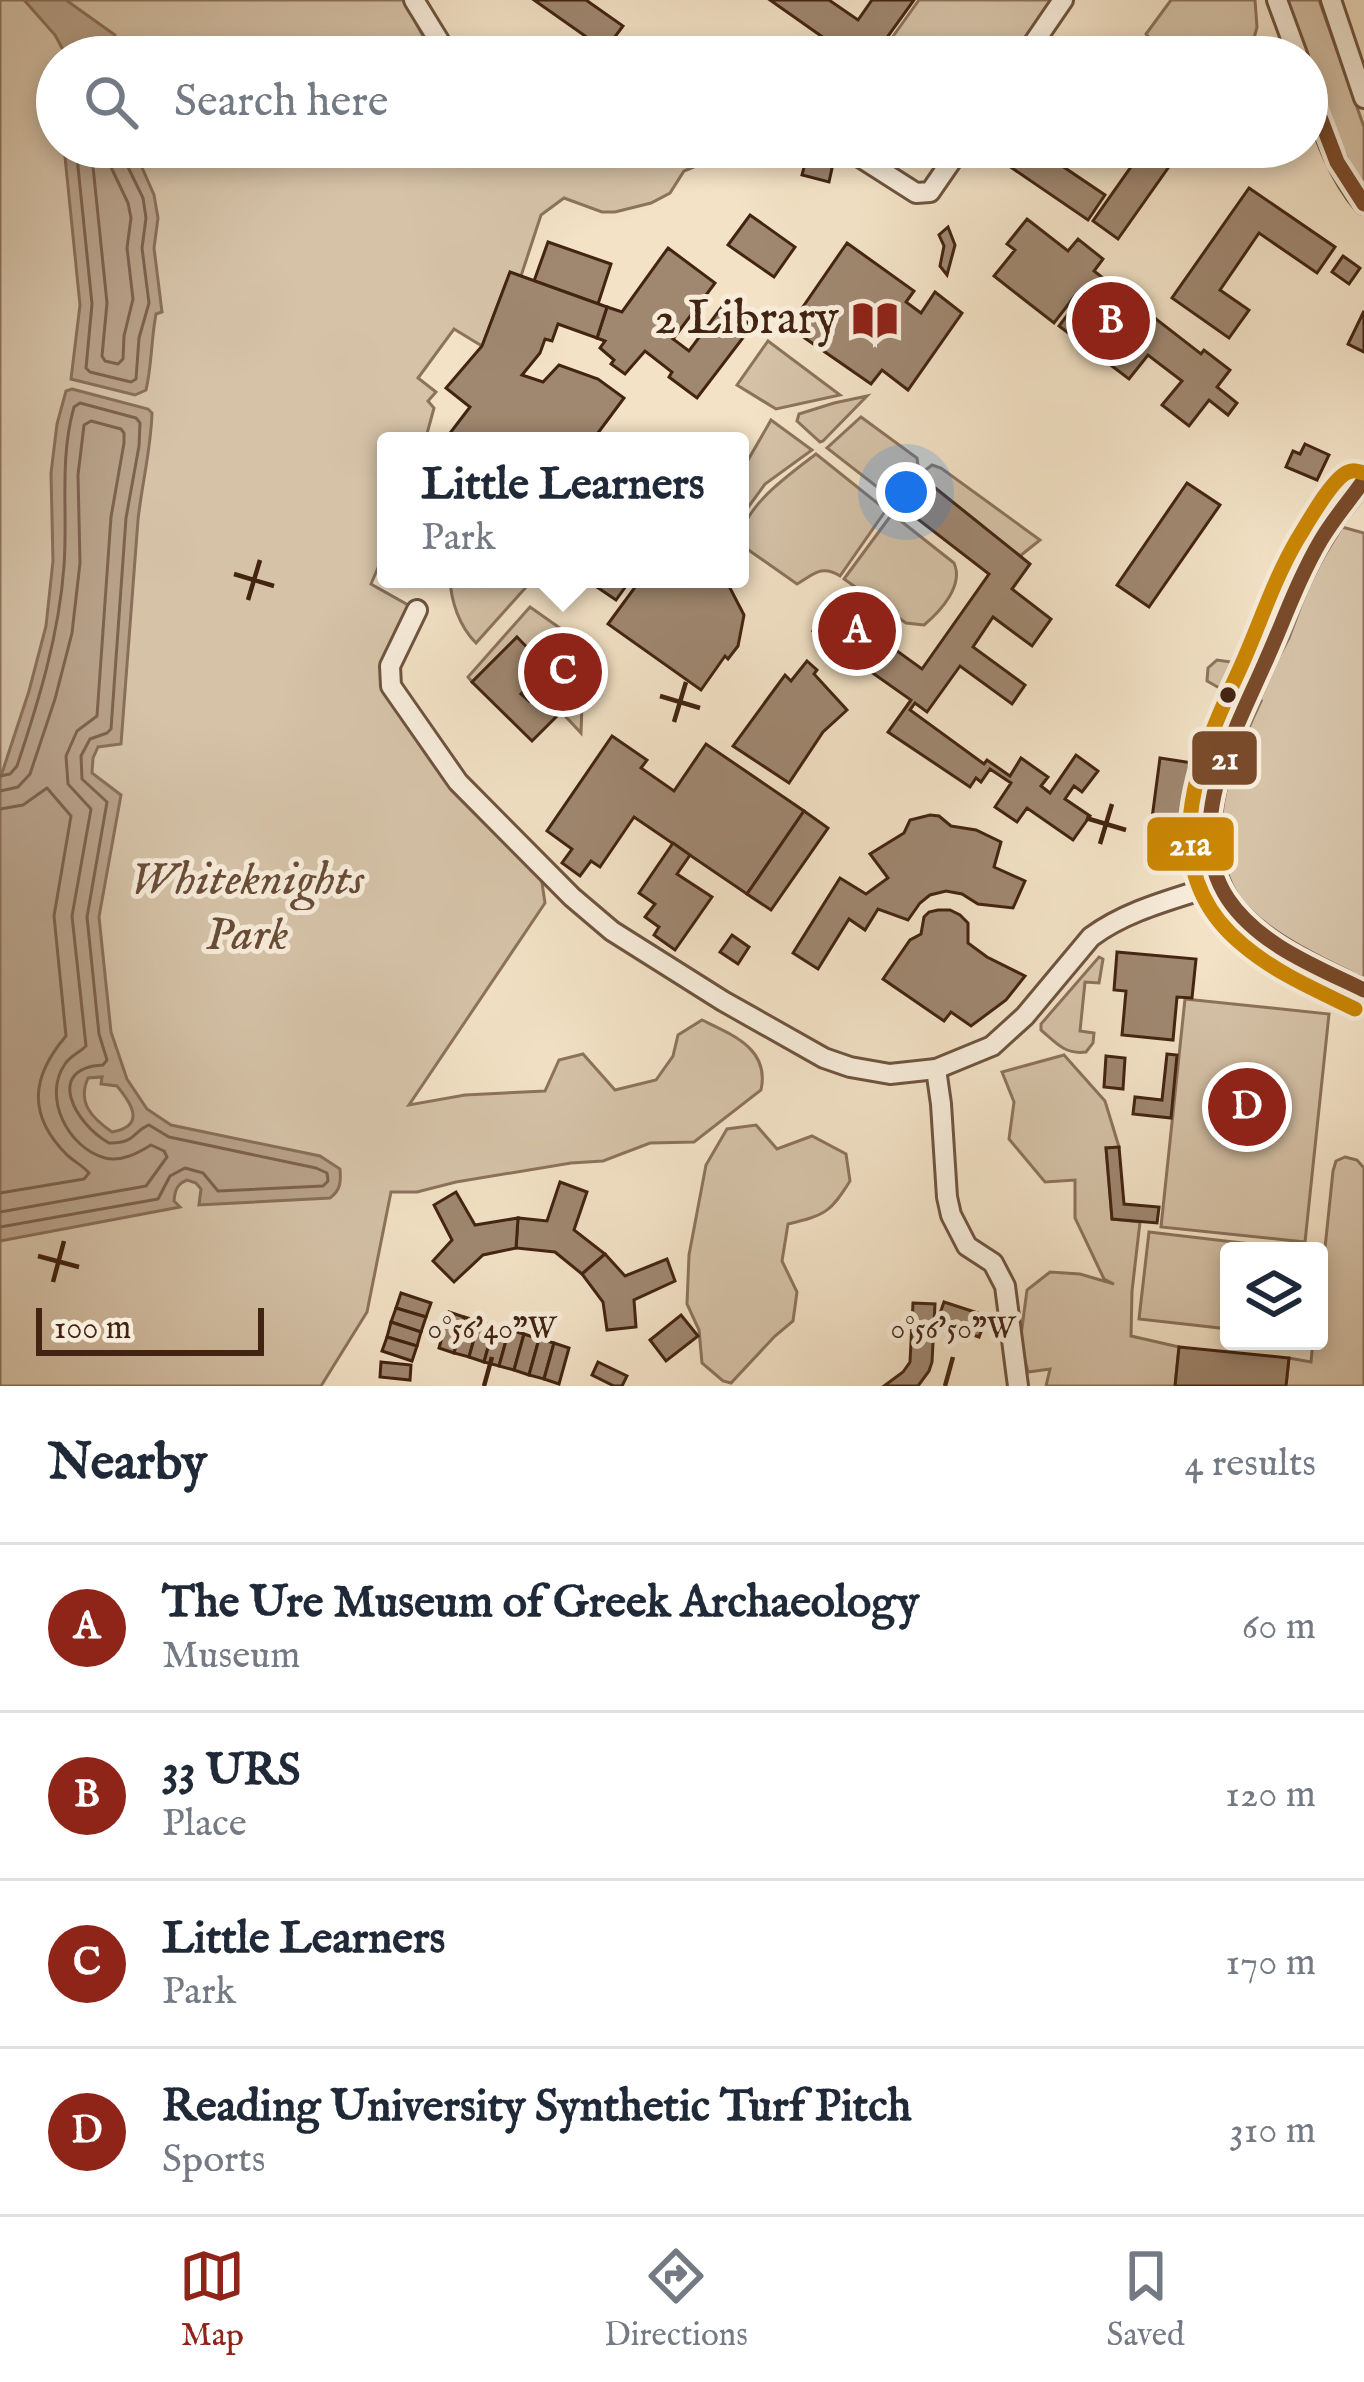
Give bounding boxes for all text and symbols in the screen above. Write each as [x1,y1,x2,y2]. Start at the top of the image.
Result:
search box [36,36,1328,168]
icon: search [78,69,144,135]
text: Search here [174,74,388,131]
pin: B [1072,276,1150,366]
place label: 2 Library [654,290,839,350]
library icon: 2 Library [850,295,900,345]
popup [377,432,749,588]
text: Little Learners [421,457,705,514]
your location [876,462,936,522]
text: Park [421,514,496,563]
pin: A [818,586,896,676]
pin: C [524,627,602,717]
unlabelled marker [1217,684,1239,706]
line badge: 21 [1190,729,1259,787]
text: 21 [1211,739,1239,781]
line badge: 21a [1145,815,1236,873]
text: 21a [1169,825,1212,867]
park label: Whiteknights Park [130,851,366,966]
pin: D [1208,1062,1286,1152]
map controls [1220,1242,1328,1350]
button: layers [1220,1242,1328,1350]
scale bar [36,1302,264,1355]
text: 100 m [54,1308,131,1350]
text: 0°56'40"W [428,1311,558,1349]
text: 0°56'50"W [891,1311,1017,1349]
text: Nearby [48,1432,207,1497]
text: 4 results [1184,1440,1316,1489]
text: The Ure Museum of Greek Archaeology [162,1575,919,1632]
text: A [74,1603,100,1652]
text: 60 m [1242,1603,1316,1652]
text: Museum [162,1632,300,1681]
text: 33 URS [162,1743,301,1800]
text: B [74,1771,100,1820]
text: 120 m [1225,1771,1316,1820]
text: Place [162,1800,247,1849]
text: Little Learners [162,1911,445,1968]
text: C [73,1939,101,1988]
text: 170 m [1225,1939,1316,1988]
text: Park [162,1968,236,2017]
text: Reading University Synthetic Turf Pitch [162,2079,912,2136]
text: D [71,2107,103,2156]
text: 310 m [1229,2107,1316,2156]
text: Sports [162,2136,265,2185]
tab: Map [179,2243,245,2357]
tab: Directions [604,2243,748,2357]
tab: Saved [1107,2243,1185,2357]

